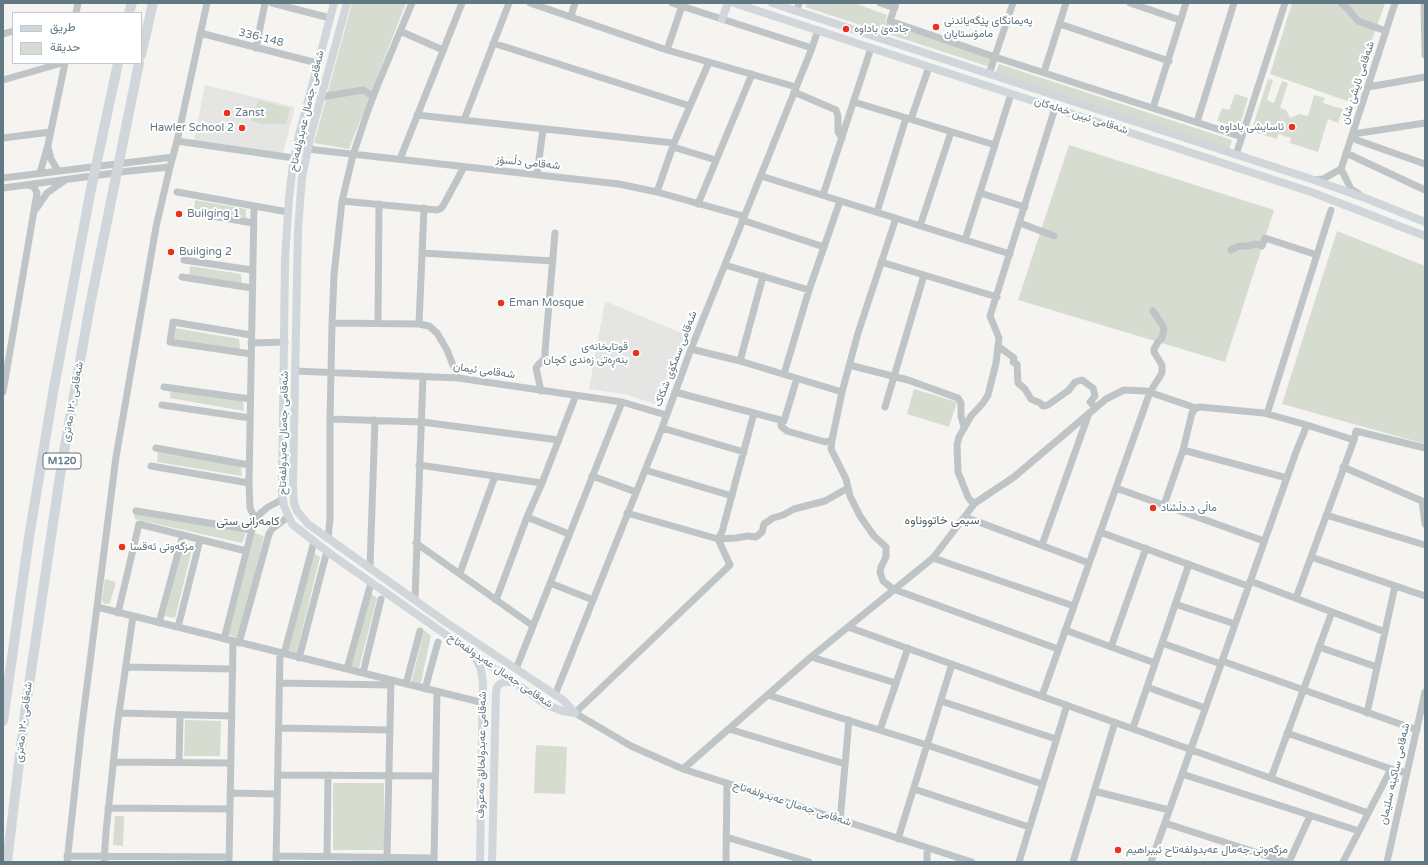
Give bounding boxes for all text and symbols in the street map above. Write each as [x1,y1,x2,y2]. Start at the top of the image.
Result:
legend [12,12,142,64]
place label: پەیمانگای پێگەیاندنی مامۆستایان [944,14,1033,40]
text: طريق [50,20,75,34]
place label: جادەێ باداوە [854,22,909,36]
marker: پەیمانگای پێگەیاندنی مامۆستایان [931,22,941,32]
marker: جادەێ باداوە [841,24,851,34]
street label: 336-148 [237,26,285,50]
text: حديقة [50,40,80,54]
street label: شەقامی ئایشێ شان [1338,40,1378,126]
street label: شەقامی جەمال عەبدولفەتاح [287,49,327,173]
street label: شەقامی ئیبن خەلەکان [1033,95,1129,137]
place label: Zanst [235,106,264,120]
marker: Zanst [222,108,232,118]
place label: ئاسايشى باداوه [1220,120,1284,134]
place label: Hawler School 2 [150,121,234,135]
marker: ئاسايشى باداوه [1287,122,1297,132]
marker: Hawler School 2 [237,123,247,133]
street label: شەقامی دڵسۆز [495,153,561,173]
place label: Builging 1 [187,207,240,221]
marker: Builging 1 [174,209,184,219]
place label: Builging 2 [179,245,232,259]
marker: Builging 2 [166,247,176,257]
place label: Eman Mosque [509,296,584,310]
marker: Eman Mosque [496,298,506,308]
street label: شەقامی سمکۆی شکاک [652,309,700,409]
place label: قوتابخانەی بنەڕەتی زەندی کچان [544,340,628,366]
marker: قوتابخانەی بنەڕەتی زەندی کچان [631,348,641,358]
street label: شەقامی ئیمان [452,360,516,382]
street label: شەقامی ١٢٠ مەتری [59,361,87,443]
street label: شەقامی جەمال عەبدولفەتاح [276,371,292,495]
road number: M120 [43,453,81,469]
place label: ماڵی د.دڵشاد [1161,501,1217,515]
marker: ماڵی د.دڵشاد [1148,503,1158,513]
district label: سیمی خاتووناوه [905,514,979,528]
district label: كامه‌رانی ستی [216,515,280,529]
place label: مزگەوتی ئەقسا [130,540,194,554]
marker: مزگەوتی ئەقسا [117,542,127,552]
street label: شەقامی جەمال عەبدولفەتاح [445,631,555,711]
street label: شەقامی ١٢٠ مەتری [12,681,36,763]
street label: شەقامی عەبدولخالق مەعروف [474,692,490,818]
street label: شەقامی ساکینە سلێمان [1377,722,1413,826]
street label: شەقامی جەمال عەبدولفەتاح [731,779,853,829]
place label: مزگەوتی جەمال عەبدولفەتاح ئیبراهیم [1126,843,1288,857]
marker: مزگەوتی جەمال عەبدولفەتاح ئیبراهیم [1113,845,1123,855]

